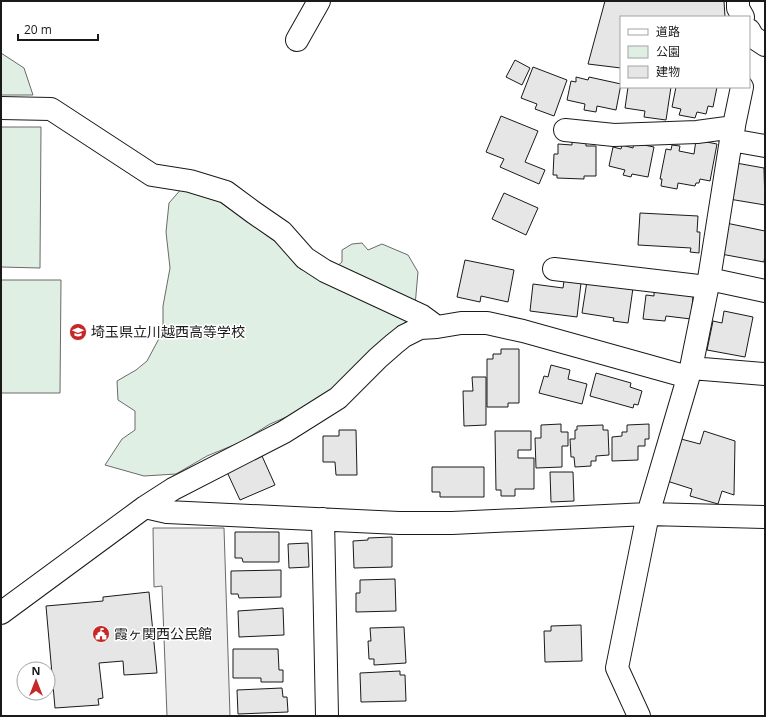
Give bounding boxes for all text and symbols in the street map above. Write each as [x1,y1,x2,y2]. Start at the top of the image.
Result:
scale bar [18,16,98,42]
legend [620,16,750,88]
text: 20 m [24,21,52,38]
text: 道路 [656,23,680,40]
text: 公園 [656,43,680,60]
text: 建物 [656,63,680,80]
school or university icon: 埼玉県立川越西高等学校 [68,322,88,342]
place label: 埼玉県立川越西高等学校 [91,322,245,341]
public building icon: 霞ヶ関西公民館 [91,624,111,644]
place label: 霞ヶ関西公民館 [114,624,212,643]
north arrow [16,661,56,701]
text: N [32,663,40,678]

